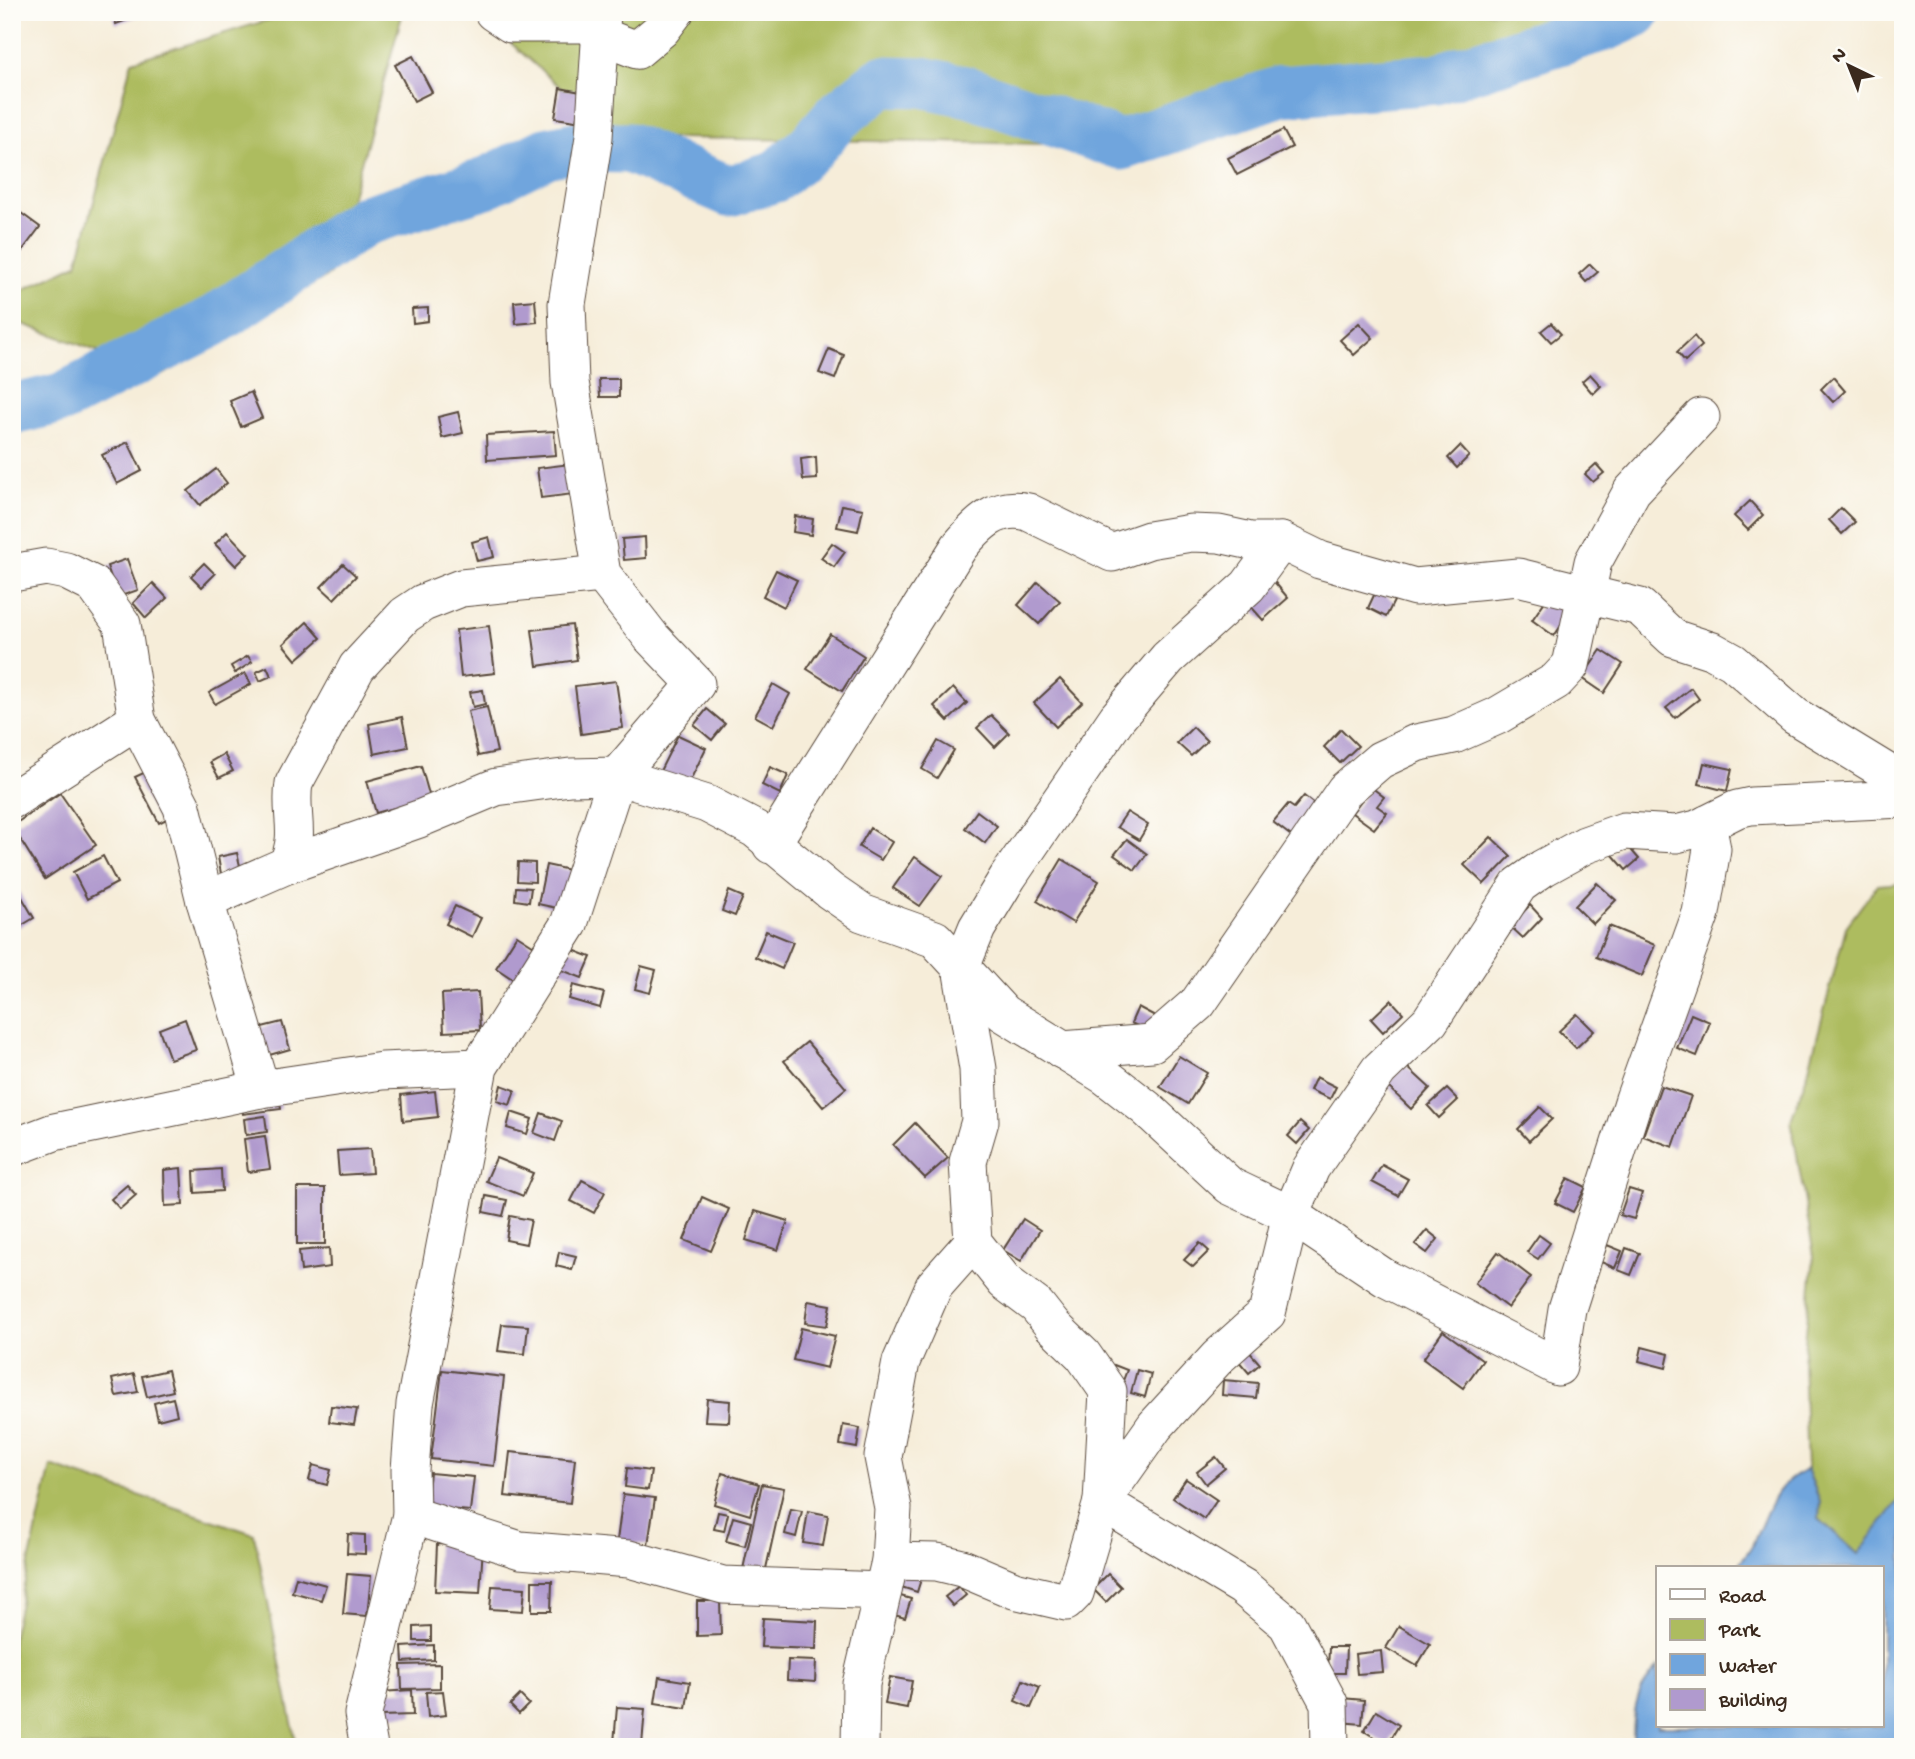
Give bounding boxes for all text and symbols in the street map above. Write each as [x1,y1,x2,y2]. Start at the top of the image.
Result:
north arrow [1814,32,1884,102]
text: N [1827,43,1852,69]
legend [1656,1566,1884,1728]
text: Road [1719,1586,1767,1611]
text: Park [1718,1620,1762,1645]
text: Water [1719,1656,1777,1681]
text: Building [1718,1690,1788,1715]

